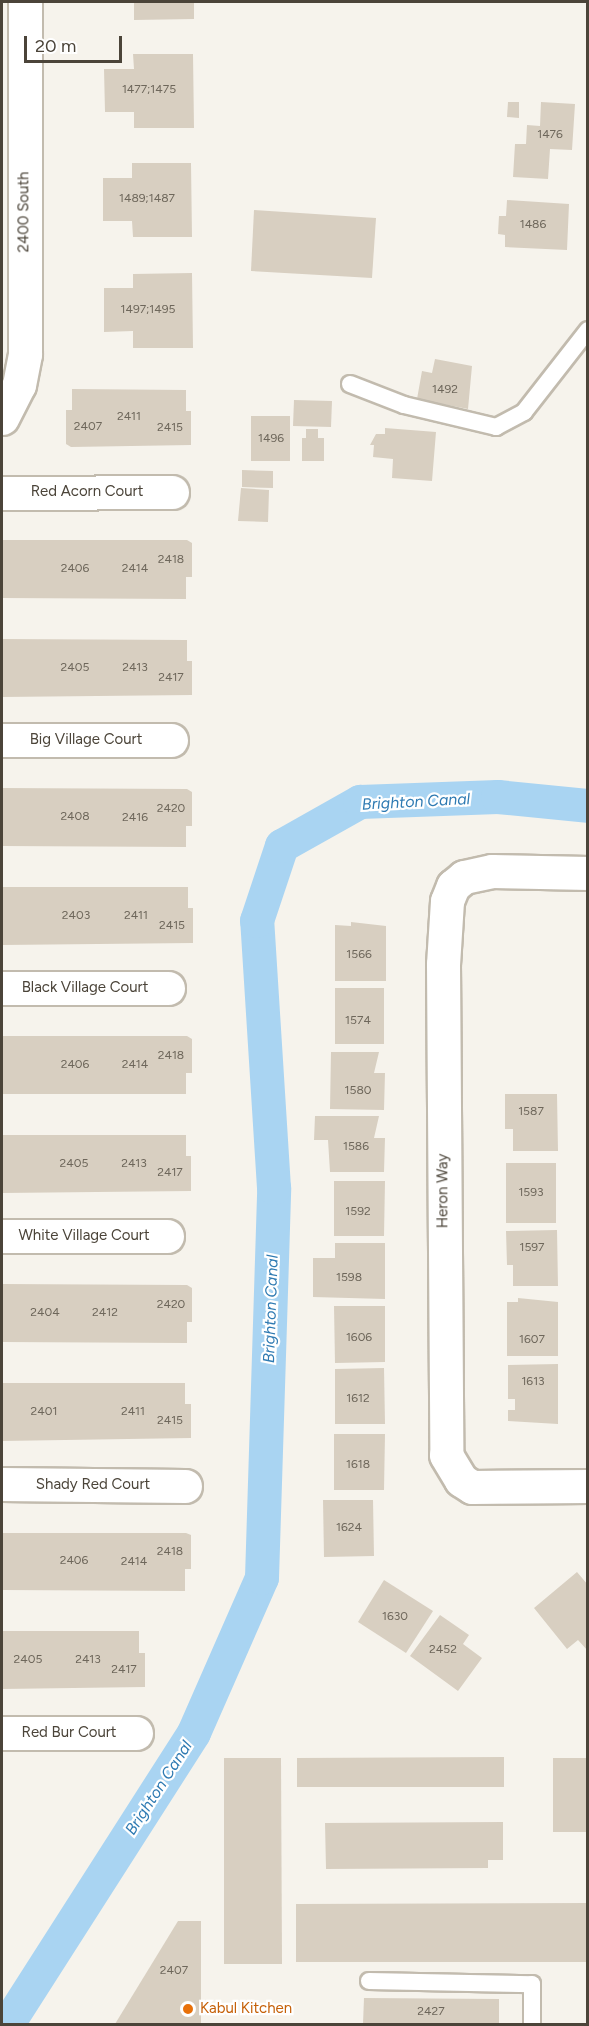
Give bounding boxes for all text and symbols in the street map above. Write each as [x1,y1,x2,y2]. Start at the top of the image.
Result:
scale bar [27,24,124,62]
text: 20 m [35,35,76,57]
house number: 1477;1475 [122,83,176,97]
house number: 1476 [537,128,563,142]
street label: 2400 South [15,172,33,252]
house number: 1489;1487 [119,192,175,206]
house number: 1486 [520,218,546,232]
house number: 1497;1495 [121,303,175,317]
house number: 1492 [432,383,458,397]
house number: 2411 [117,410,141,424]
house number: 2407 [74,420,102,434]
house number: 2415 [157,421,183,435]
house number: 1496 [258,432,284,446]
street label: Red Acorn Court [31,483,143,501]
house number: 2418 [158,553,184,567]
house number: 2406 [61,562,89,576]
house number: 2414 [122,562,148,576]
house number: 2405 [61,661,89,675]
house number: 2413 [122,661,148,675]
house number: 2417 [158,671,184,685]
street label: Big Village Court [30,731,142,749]
water label: Brighton Canal [361,790,471,814]
house number: 2420 [157,802,185,816]
house number: 2408 [60,810,90,824]
house number: 2416 [122,811,148,825]
house number: 2403 [62,909,90,923]
house number: 2411 [124,909,148,923]
house number: 2415 [159,919,185,933]
house number: 1566 [346,948,372,962]
street label: Black Village Court [22,979,148,997]
house number: 1574 [345,1014,371,1028]
house number: 2418 [158,1049,184,1063]
house number: 2406 [61,1058,89,1072]
house number: 2414 [122,1058,148,1072]
house number: 1580 [345,1084,371,1098]
house number: 1587 [518,1105,544,1119]
house number: 1586 [343,1140,369,1154]
street label: Heron Way [434,1154,452,1228]
house number: 2405 [60,1157,88,1171]
house number: 2413 [121,1157,147,1171]
house number: 2417 [157,1166,183,1180]
house number: 1593 [518,1186,544,1200]
house number: 1592 [345,1205,371,1219]
street label: White Village Court [18,1227,150,1245]
house number: 1597 [519,1241,545,1255]
water label: Brighton Canal [260,1255,282,1363]
house number: 1598 [336,1271,362,1285]
house number: 2420 [157,1298,185,1312]
house number: 2404 [30,1306,60,1320]
house number: 2412 [92,1306,118,1320]
house number: 1606 [346,1331,372,1345]
house number: 1607 [519,1333,545,1347]
house number: 1613 [521,1375,545,1389]
house number: 1612 [346,1392,370,1406]
house number: 2401 [31,1405,57,1419]
house number: 2411 [121,1405,145,1419]
house number: 2415 [157,1414,183,1428]
house number: 1618 [346,1458,370,1472]
street label: Shady Red Court [36,1476,150,1494]
house number: 1624 [336,1521,362,1535]
house number: 2418 [157,1545,183,1559]
house number: 2406 [60,1554,88,1568]
house number: 2414 [121,1555,147,1569]
house number: 1630 [382,1610,408,1624]
house number: 2452 [429,1643,457,1657]
house number: 2405 [14,1653,42,1667]
house number: 2413 [75,1653,101,1667]
house number: 2417 [111,1663,137,1677]
street label: Red Bur Court [21,1724,117,1742]
water label: Brighton Canal [121,1737,197,1839]
house number: 2407 [160,1964,188,1978]
place label: Kabul Kitchen [200,2000,292,2018]
marker: Kabul Kitchen [181,2002,195,2016]
house number: 2427 [417,2005,445,2019]

